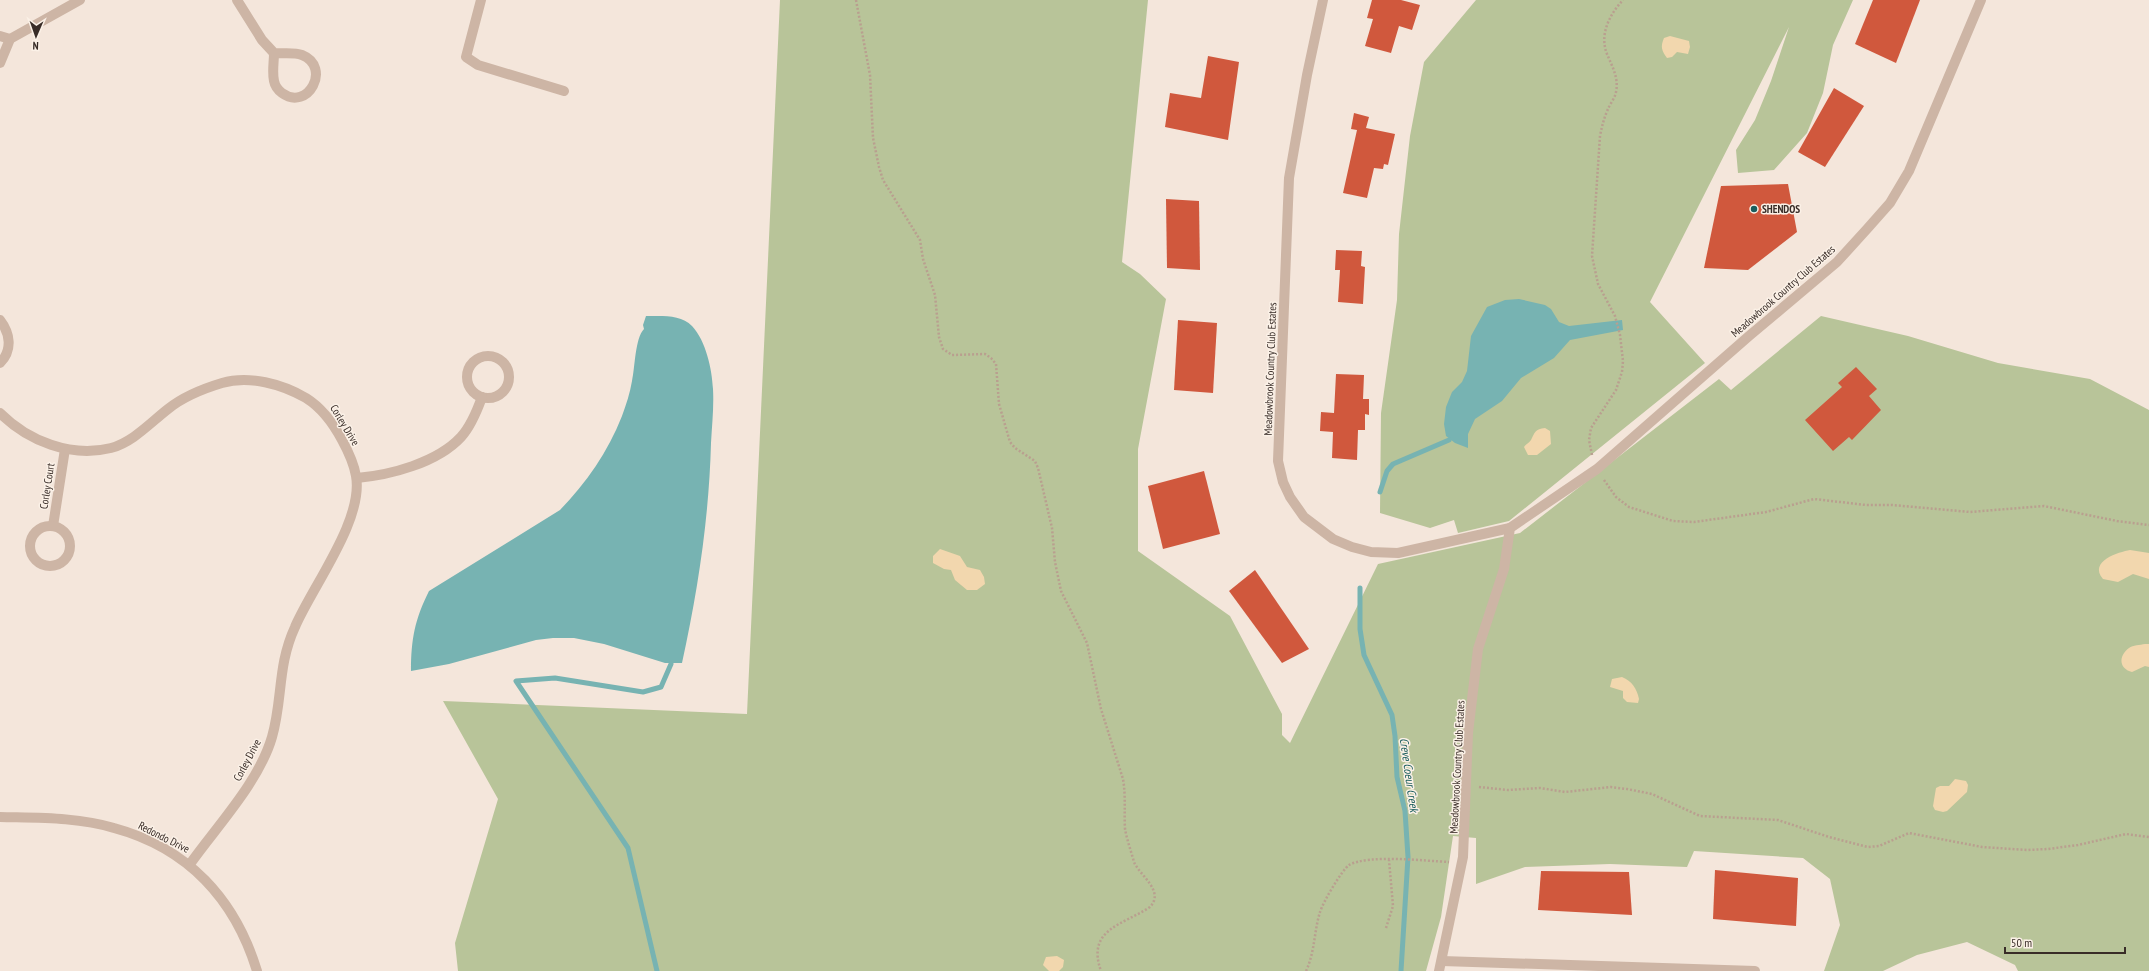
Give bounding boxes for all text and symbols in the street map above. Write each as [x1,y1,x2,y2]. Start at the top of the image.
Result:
north arrow [16,16,56,56]
text: N [32,39,39,53]
place label: SHENDOS [1762,202,1800,216]
marker: SHENDOS [1749,204,1759,214]
street label: Meadowbrook Country Club Estates [1728,242,1838,340]
street label: Meadowbrook Country Club Estates [1261,302,1279,436]
street label: Corley Drive [327,402,363,449]
street label: Corley Court [36,462,58,510]
street label: Meadowbrook Country Club Estates [1447,700,1467,834]
street label: Corley Drive [230,736,264,783]
water label: Creve Coeur Creek [1397,737,1422,814]
street label: Redondo Drive [136,818,192,856]
scale bar [2005,929,2125,955]
text: 50 m [2011,935,2032,950]

